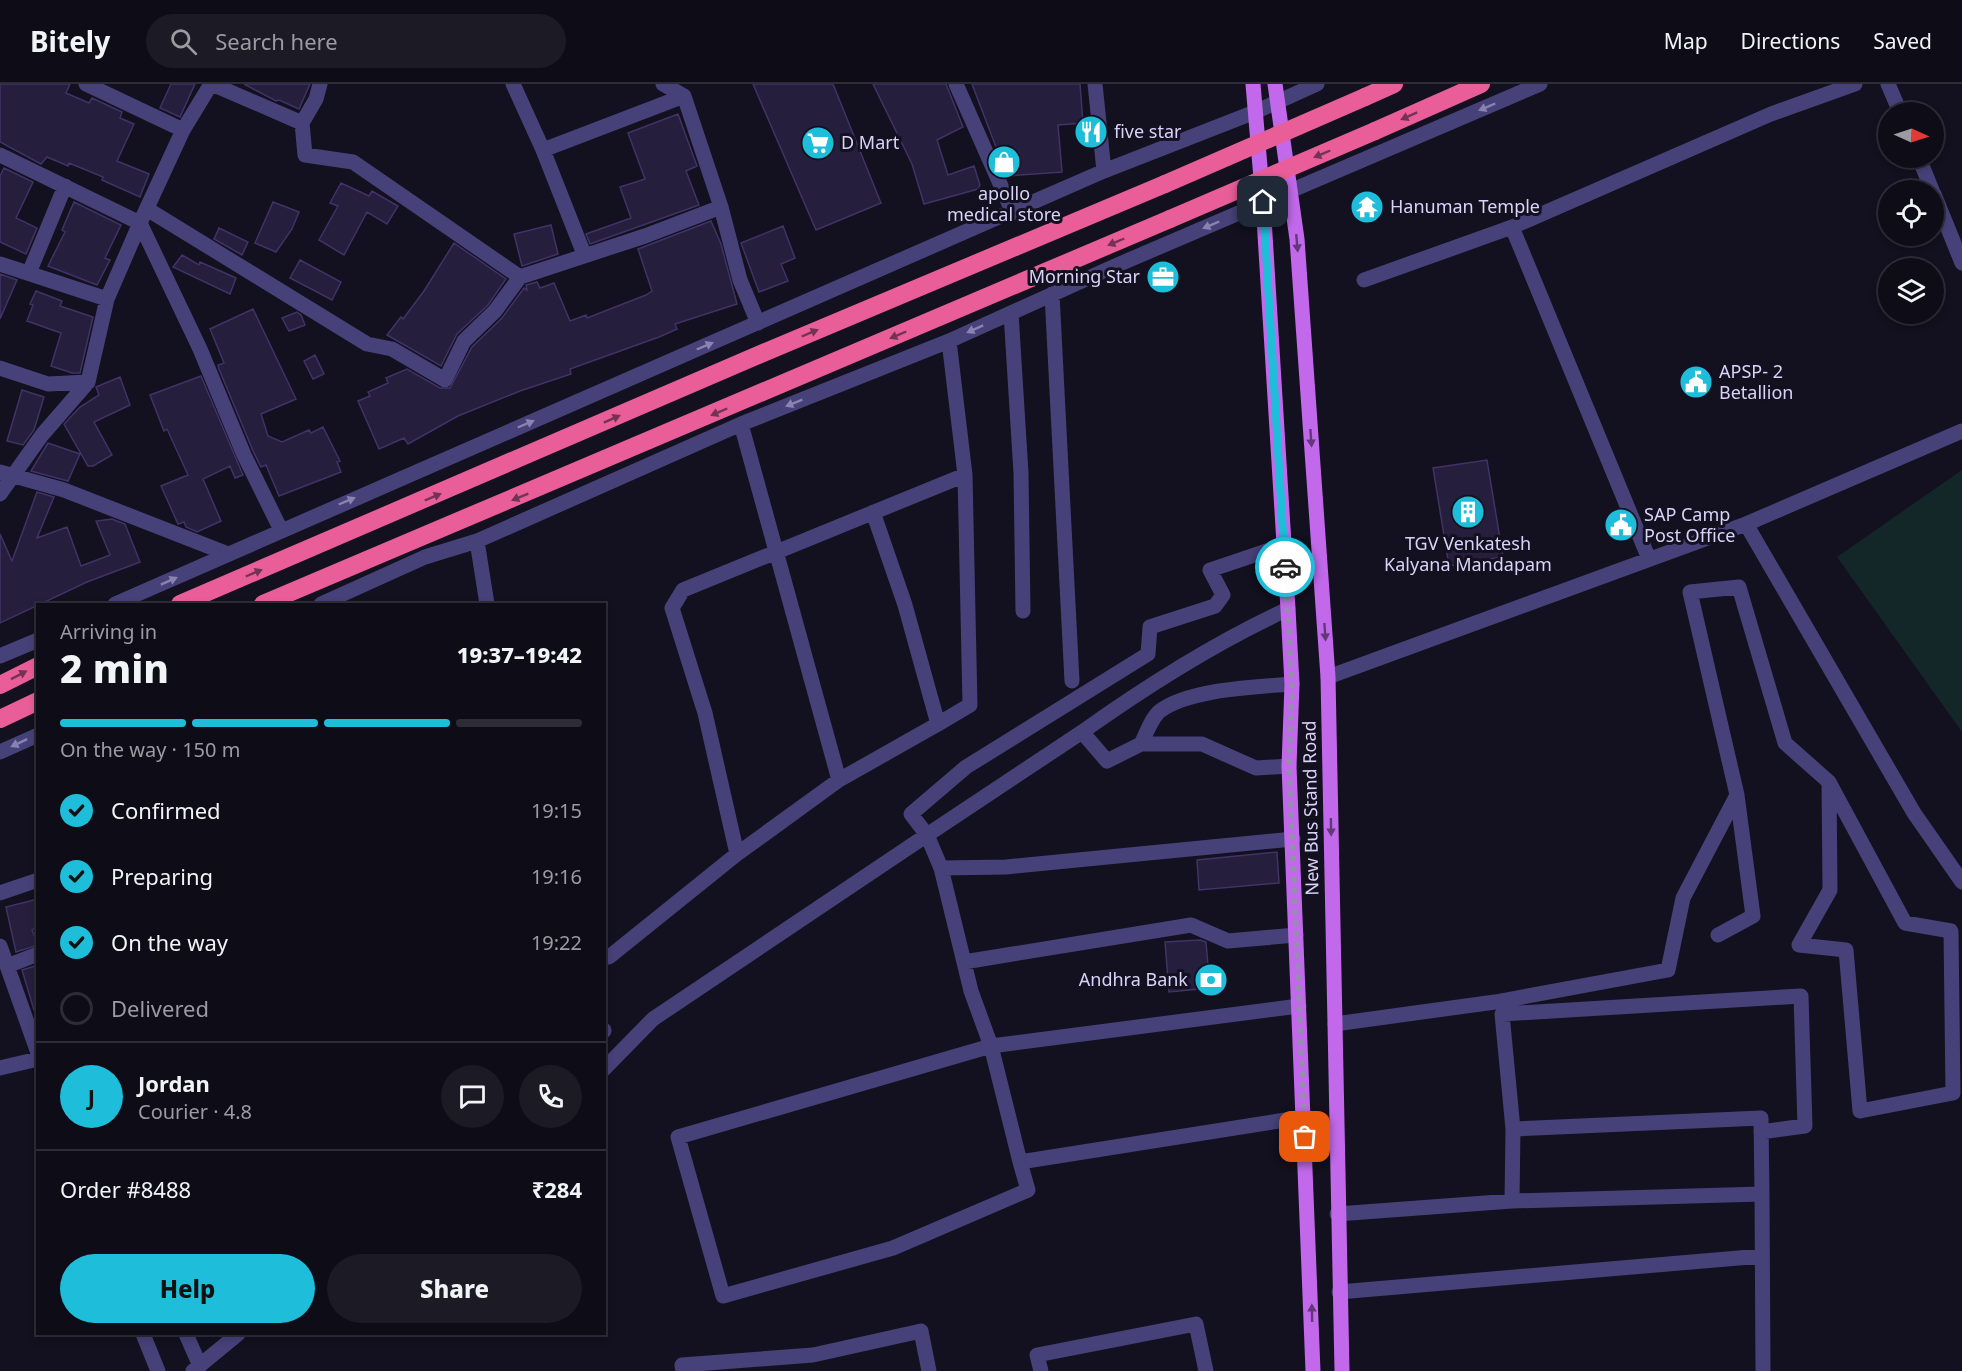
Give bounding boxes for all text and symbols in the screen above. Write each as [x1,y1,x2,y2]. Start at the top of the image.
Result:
search box [146,14,566,68]
text: Bitely [30,22,110,60]
icon: search [167,25,200,58]
text: Search here [215,26,338,56]
text: Map [1664,27,1708,55]
text: Directions [1741,27,1840,55]
text: Saved [1873,27,1932,55]
one-way arrow [1477,102,1495,112]
north arrow [1878,102,1944,168]
map controls [1878,102,1944,324]
one-way arrow [1400,111,1418,121]
restaurant icon: five star [1073,114,1109,150]
place label: five star [1114,119,1182,143]
supermarket icon: D Mart [800,125,836,161]
place label: D Mart [841,130,900,154]
shop icon: apollo medical store [986,144,1022,180]
one-way arrow [1313,149,1330,158]
pin [1237,176,1288,227]
button: locate [1878,180,1944,246]
place label: apollo medical store [947,181,1061,226]
icon: home [1246,185,1279,218]
temple icon: Hanuman Temple [1349,189,1385,225]
place label: Hanuman Temple [1390,194,1540,218]
one-way arrow [1201,220,1219,230]
one-way arrow [1292,234,1302,253]
one-way arrow [1107,238,1125,247]
button: layers [1878,258,1944,324]
office icon: Morning Star [1145,259,1181,295]
place label: Morning Star [1029,264,1141,288]
one-way arrow [966,325,983,334]
one-way arrow [801,328,819,337]
one-way arrow [889,331,907,341]
one-way arrow [696,341,714,351]
place label: APSP- 2 Betallion [1719,359,1793,404]
public building icon: APSP- 2 Betallion [1678,364,1714,400]
one-way arrow [785,399,803,408]
one-way arrow [709,407,727,417]
one-way arrow [603,414,621,424]
one-way arrow [517,419,535,428]
one-way arrow [1306,428,1316,447]
one-way arrow [424,491,442,501]
one-way arrow [511,492,529,502]
building icon: TGV Venkatesh Kalyana Mandapam [1450,494,1486,530]
one-way arrow [338,496,356,505]
place label: SAP Camp Post Office [1644,502,1735,547]
public building icon: SAP Camp Post Office [1603,507,1639,543]
place label: TGV Venkatesh Kalyana Mandapam [1384,531,1552,576]
courier [1255,537,1315,597]
icon: car [1269,551,1302,584]
one-way arrow [245,568,263,578]
one-way arrow [160,576,177,585]
text: Arriving in [60,618,157,645]
one-way arrow [1320,623,1329,642]
text: 19:37–19:42 [457,639,582,669]
text: 2 min [60,641,169,694]
one-way arrow [10,671,27,680]
street label: New Bus Stand Road [1296,720,1324,896]
text: On the way · 150 m [60,736,240,763]
one-way arrow [10,739,27,748]
icon: check [60,794,93,827]
text: Confirmed [111,795,221,825]
text: 19:15 [531,797,582,824]
one-way arrow [1326,818,1336,837]
icon: check [60,860,93,893]
text: Preparing [111,861,213,891]
text: 19:16 [531,863,582,890]
icon: check [60,926,93,959]
text: On the way [111,927,228,957]
text: 19:22 [531,929,582,956]
bank icon: Andhra Bank [1193,962,1229,998]
place label: Andhra Bank [1079,967,1188,991]
text: Delivered [111,993,209,1023]
button: chat [441,1065,504,1128]
button: phone [519,1065,582,1128]
text: Jordan [138,1068,210,1098]
text: J [88,1081,95,1111]
text: Courier · 4.8 [138,1098,252,1125]
pin [1279,1111,1330,1162]
icon: bag [1288,1120,1321,1153]
text: Order #8488 [60,1174,191,1204]
text: ₹284 [532,1174,582,1204]
button: Help [60,1254,315,1323]
button: Share [327,1254,582,1323]
one-way arrow [1307,1303,1317,1322]

